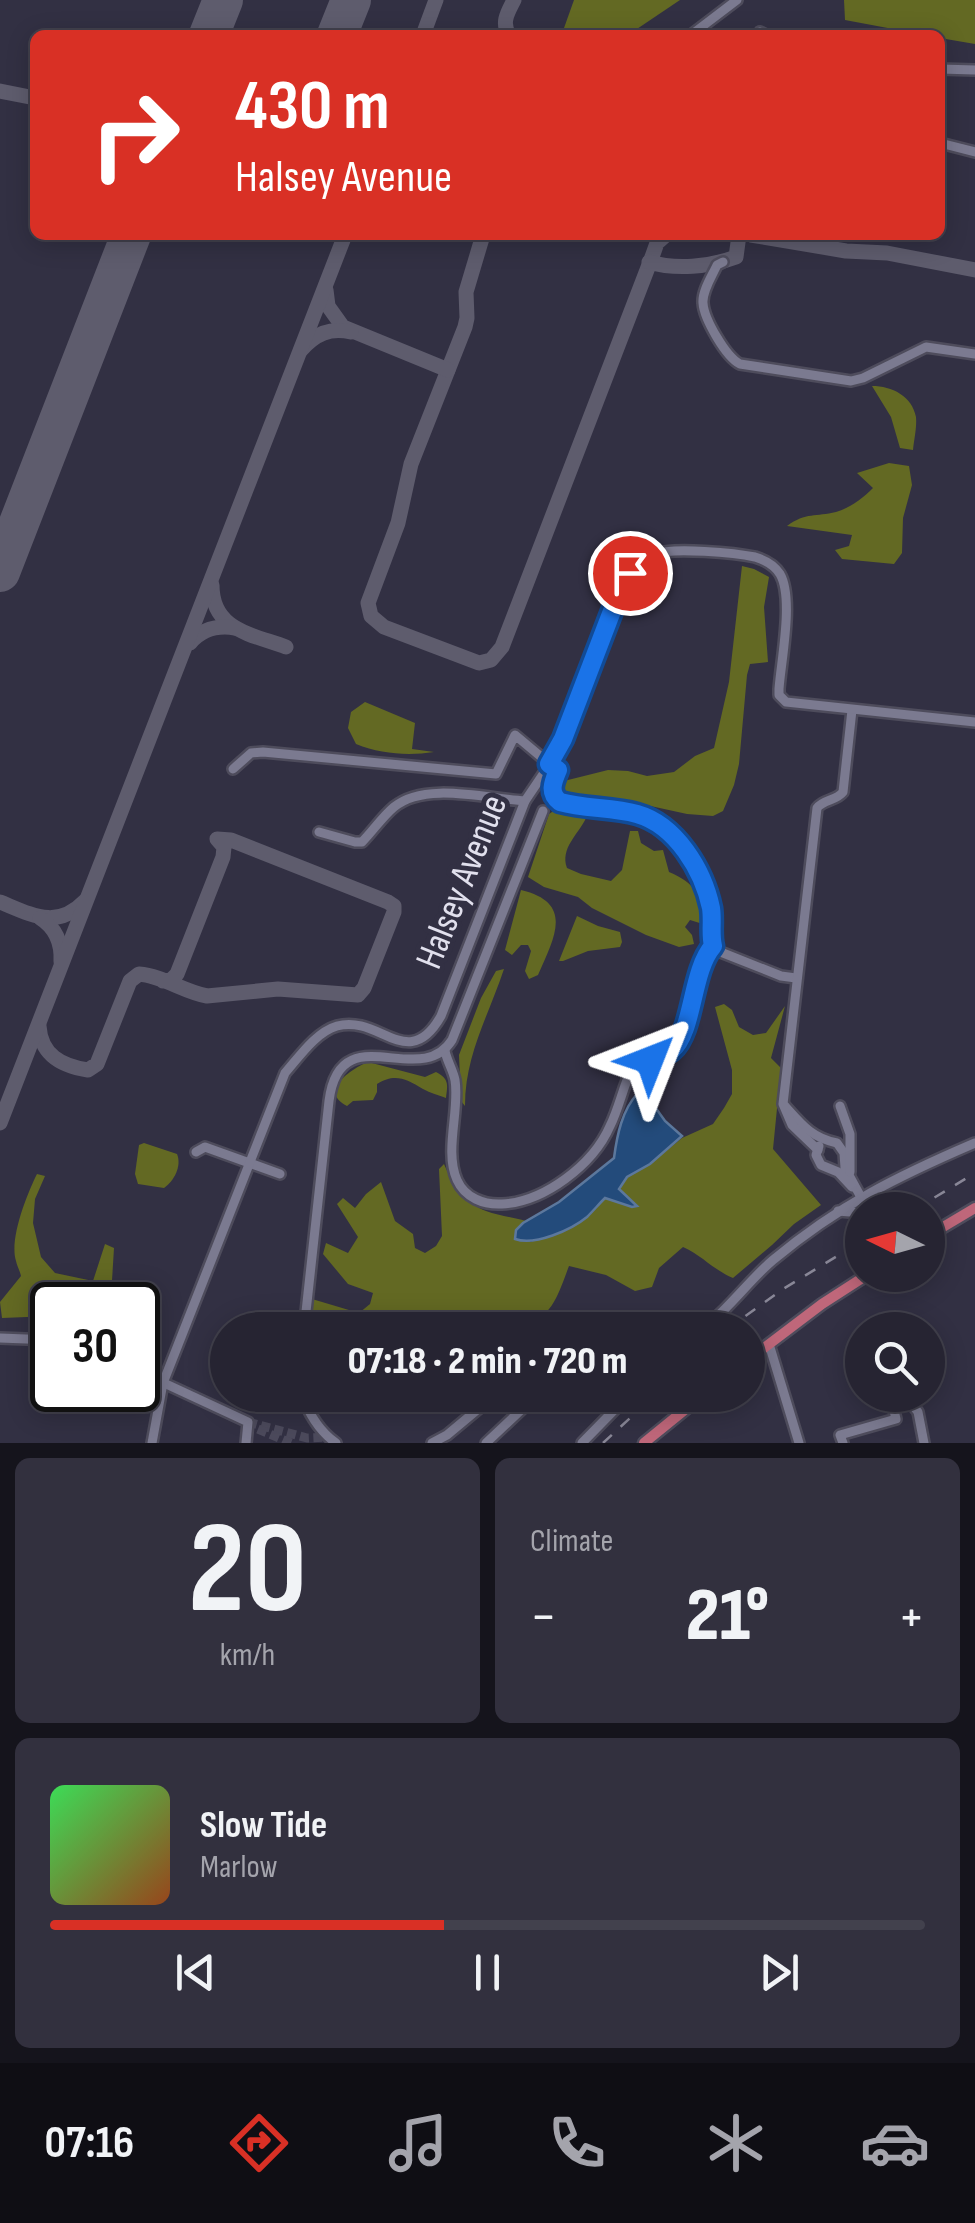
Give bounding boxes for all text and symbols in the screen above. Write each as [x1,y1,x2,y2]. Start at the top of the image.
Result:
text: 430 m [235,65,390,149]
icon: right [70,70,200,200]
text: Halsey Avenue [235,150,452,205]
pin [588,531,673,616]
icon: arrive [603,546,658,601]
street label: Halsey Avenue [407,789,517,975]
position arrow [598,1008,702,1112]
north arrow [845,1192,945,1292]
map controls [845,1192,945,1412]
speed limit sign: 30 [30,1282,160,1412]
button: search [845,1312,945,1412]
text: 07:18 · 2 min · 720 m [348,1339,627,1384]
text: 20 [188,1493,307,1649]
text: Climate [530,1522,613,1561]
text: 21° [686,1571,769,1662]
text: − [530,1584,557,1651]
text: + [898,1584,925,1651]
text: km/h [220,1636,275,1675]
text: Slow Tide [200,1803,327,1848]
text: Marlow [200,1848,278,1887]
icon: previous [168,1945,223,2000]
icon: pause [460,1945,515,2000]
icon: next [752,1945,807,2000]
icon: directions [224,2108,294,2178]
icon: music [383,2108,453,2178]
icon: phone [542,2108,612,2178]
icon: climate [701,2108,771,2178]
icon: car [860,2108,930,2178]
text: 07:16 [45,2116,134,2171]

